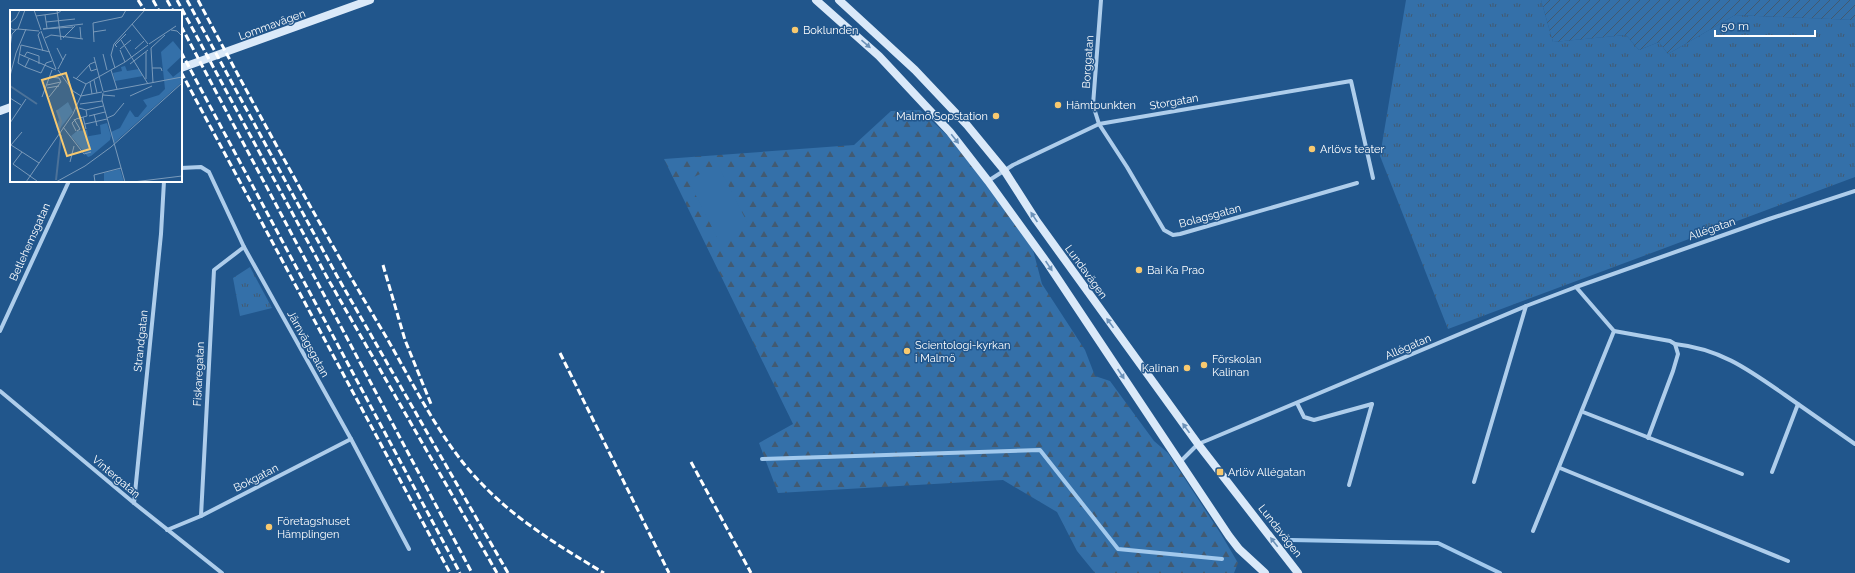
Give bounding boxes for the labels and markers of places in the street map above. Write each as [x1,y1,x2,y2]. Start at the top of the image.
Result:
place label: Boklunden [803,24,858,37]
marker: Boklunden [790,25,800,35]
place label: Hämtpunkten [1066,99,1136,112]
marker: Hämtpunkten [1053,100,1063,110]
place label: Malmö Sopstation [896,110,988,123]
marker: Malmö Sopstation [991,111,1001,121]
place label: Arlövs teater [1320,143,1385,156]
marker: Arlövs teater [1307,144,1317,154]
place label: Bai Ka Prao [1147,264,1205,277]
marker: Bai Ka Prao [1134,265,1144,275]
place label: Scientologi-kyrkan i Malmö [915,339,1010,365]
marker: Scientologi-kyrkan i Malmö [902,346,912,356]
place label: Förskolan Kalinan [1212,353,1261,379]
marker: Förskolan Kalinan [1199,360,1209,370]
place label: Kalinan [1142,362,1179,375]
marker: Kalinan [1182,363,1192,373]
place label: Arlöv Allégatan [1228,466,1305,479]
marker: Arlöv Allégatan [1215,467,1225,477]
place label: Företagshuset Hämplingen [277,515,350,541]
marker: Företagshuset Hämplingen [264,522,274,532]

